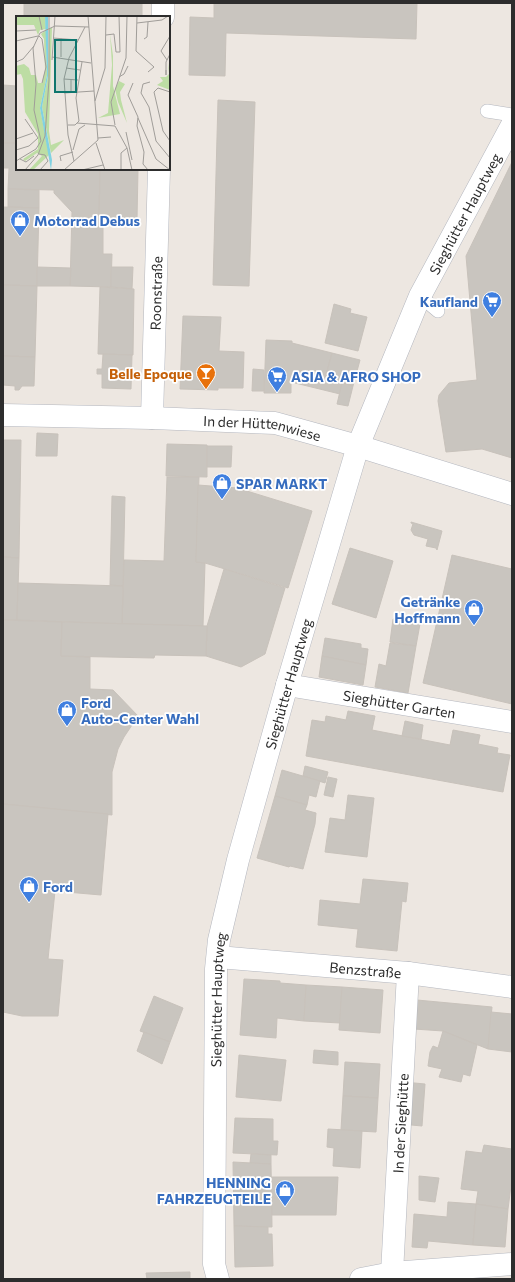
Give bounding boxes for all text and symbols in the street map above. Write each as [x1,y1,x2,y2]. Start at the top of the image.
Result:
inset map [16,16,170,170]
street label: Sieghütter Hauptweg [425,150,504,277]
shop icon: Motorrad Debus [9,209,31,237]
place label: Motorrad Debus [34,212,141,229]
street label: Roonstraße [146,256,165,331]
supermarket icon: Kaufland [481,290,503,318]
place label: Kaufland [420,293,478,310]
bar icon: Belle Epoque [195,362,217,390]
place label: Belle Epoque [109,365,192,382]
supermarket icon: ASIA & AFRO SHOP [266,365,288,393]
place label: ASIA & AFRO SHOP [291,368,421,385]
street label: In der Hüttenwiese [203,412,323,444]
shop icon: SPAR MARKT [211,472,233,500]
place label: SPAR MARKT [236,475,327,492]
place label: Getränke Hoffmann [394,593,460,626]
shop icon: Getränke Hoffmann [463,598,485,626]
street label: Sieghütter Hauptweg [261,616,315,751]
street label: Sieghütter Garten [342,686,457,721]
place label: Ford Auto-Center Wahl [81,694,199,727]
shop icon: Ford Auto-Center Wahl [56,699,78,727]
shop icon: Ford [18,875,40,903]
place label: Ford [43,878,73,895]
street label: Sieghütter Hauptweg [207,930,229,1067]
street label: Benzstraße [329,958,402,981]
street label: In der Sieghütte [389,1073,411,1174]
place label: HENNING FAHRZEUGTEILE [157,1174,271,1207]
shop icon: HENNING FAHRZEUGTEILE [274,1179,296,1207]

